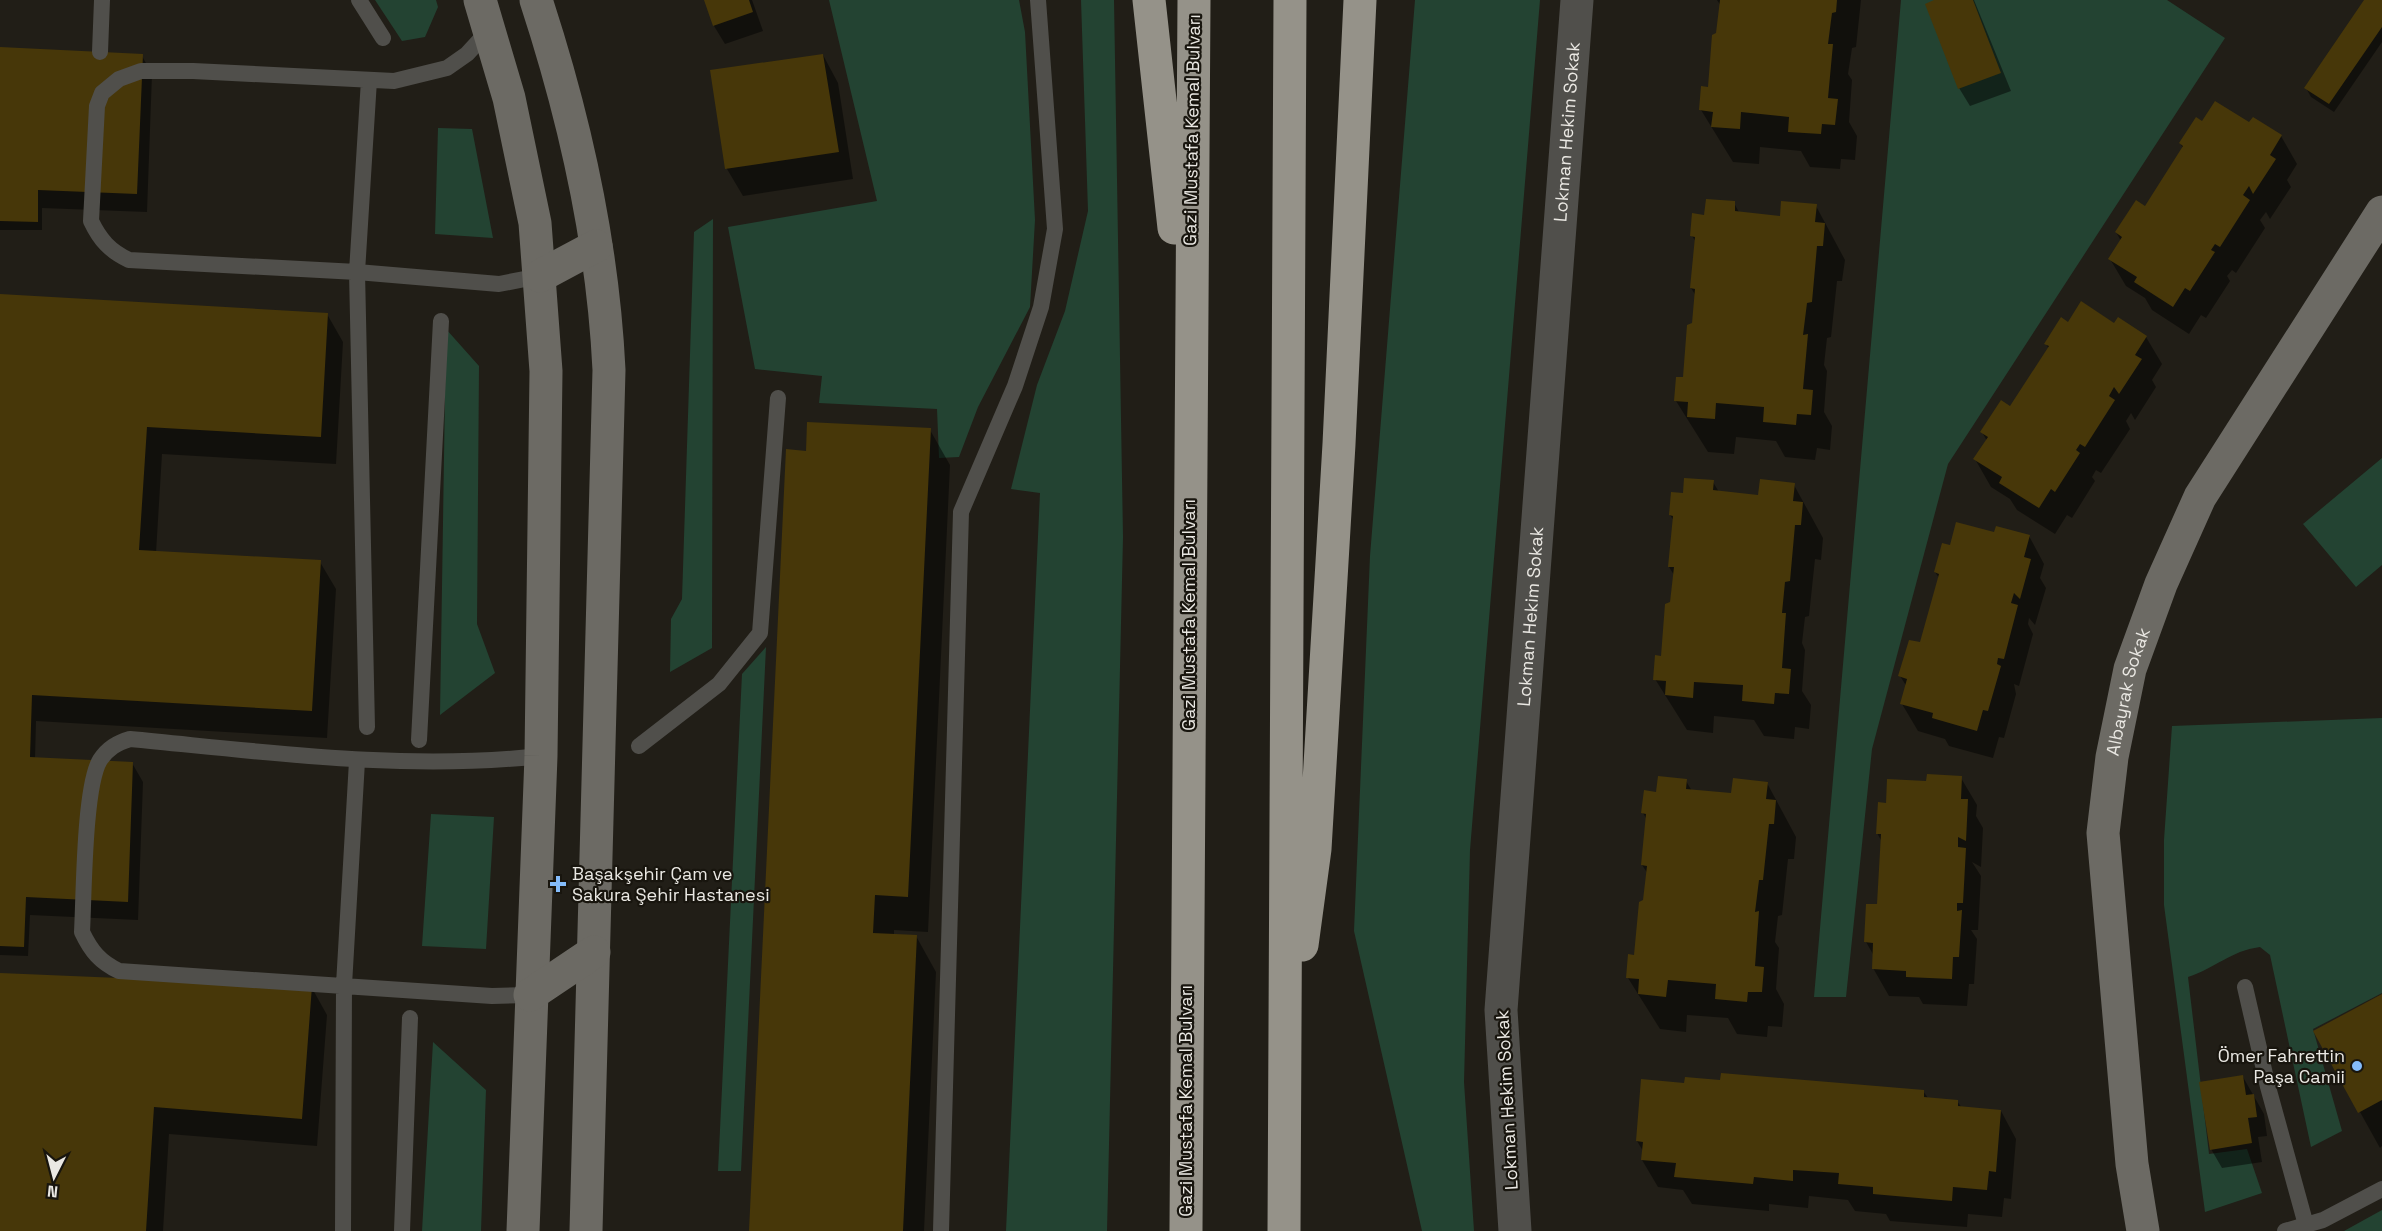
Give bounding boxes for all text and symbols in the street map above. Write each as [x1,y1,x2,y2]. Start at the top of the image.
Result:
street label: Gazi Mustafa Kemal Bulvarı [1178,14,1205,246]
street label: Lokman Hekim Sokak [1548,41,1585,223]
street label: Gazi Mustafa Kemal Bulvarı [1177,499,1200,731]
street label: Lokman Hekim Sokak [1512,525,1548,707]
street label: Albayrak Sokak [2101,624,2155,758]
place label: Başakşehir Çam ve Sakura Şehir Hastanesi [572,862,770,906]
marker: Başakşehir Çam ve Sakura Şehir Hastanesi [549,875,567,893]
street label: Gazi Mustafa Kemal Bulvarı [1174,985,1197,1217]
street label: Lokman Hekim Sokak [1490,1009,1523,1191]
place label: Ömer Fahrettin Paşa Camii [2218,1044,2345,1088]
marker: Ömer Fahrettin Paşa Camii [2350,1059,2364,1073]
north arrow [24,1147,84,1207]
text: N [46,1180,59,1202]

